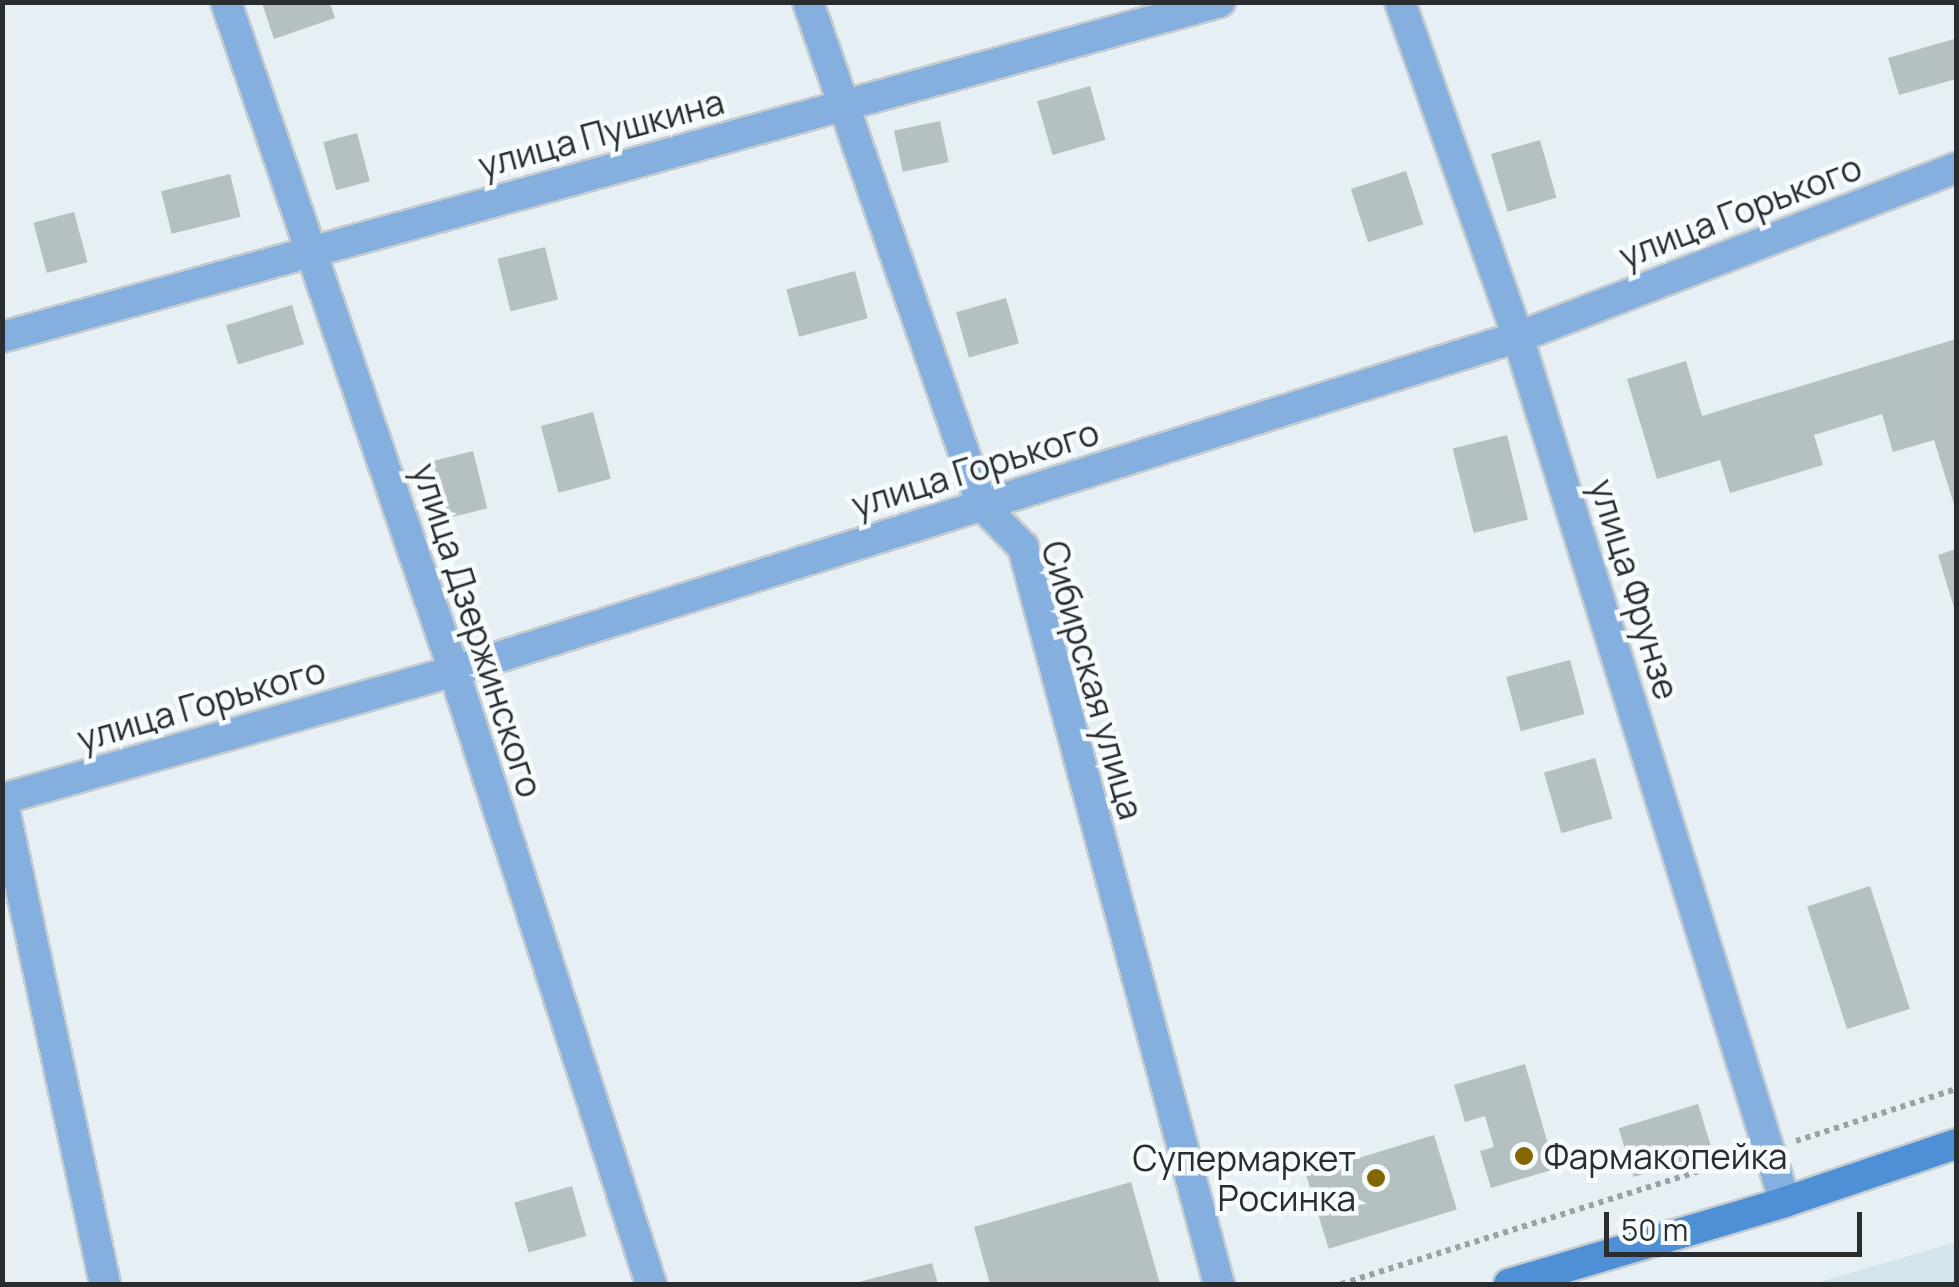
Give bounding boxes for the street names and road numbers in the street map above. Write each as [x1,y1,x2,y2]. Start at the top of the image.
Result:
street label: улица Пушкина [474,80,728,186]
street label: улица Горького [1613,146,1867,276]
street label: улица Горького [846,410,1104,526]
street label: улица Дзержинского [404,458,552,802]
street label: улица Фрунзе [1582,474,1688,704]
street label: Сибирская улица [1033,536,1153,824]
street label: улица Горького [72,649,330,759]

